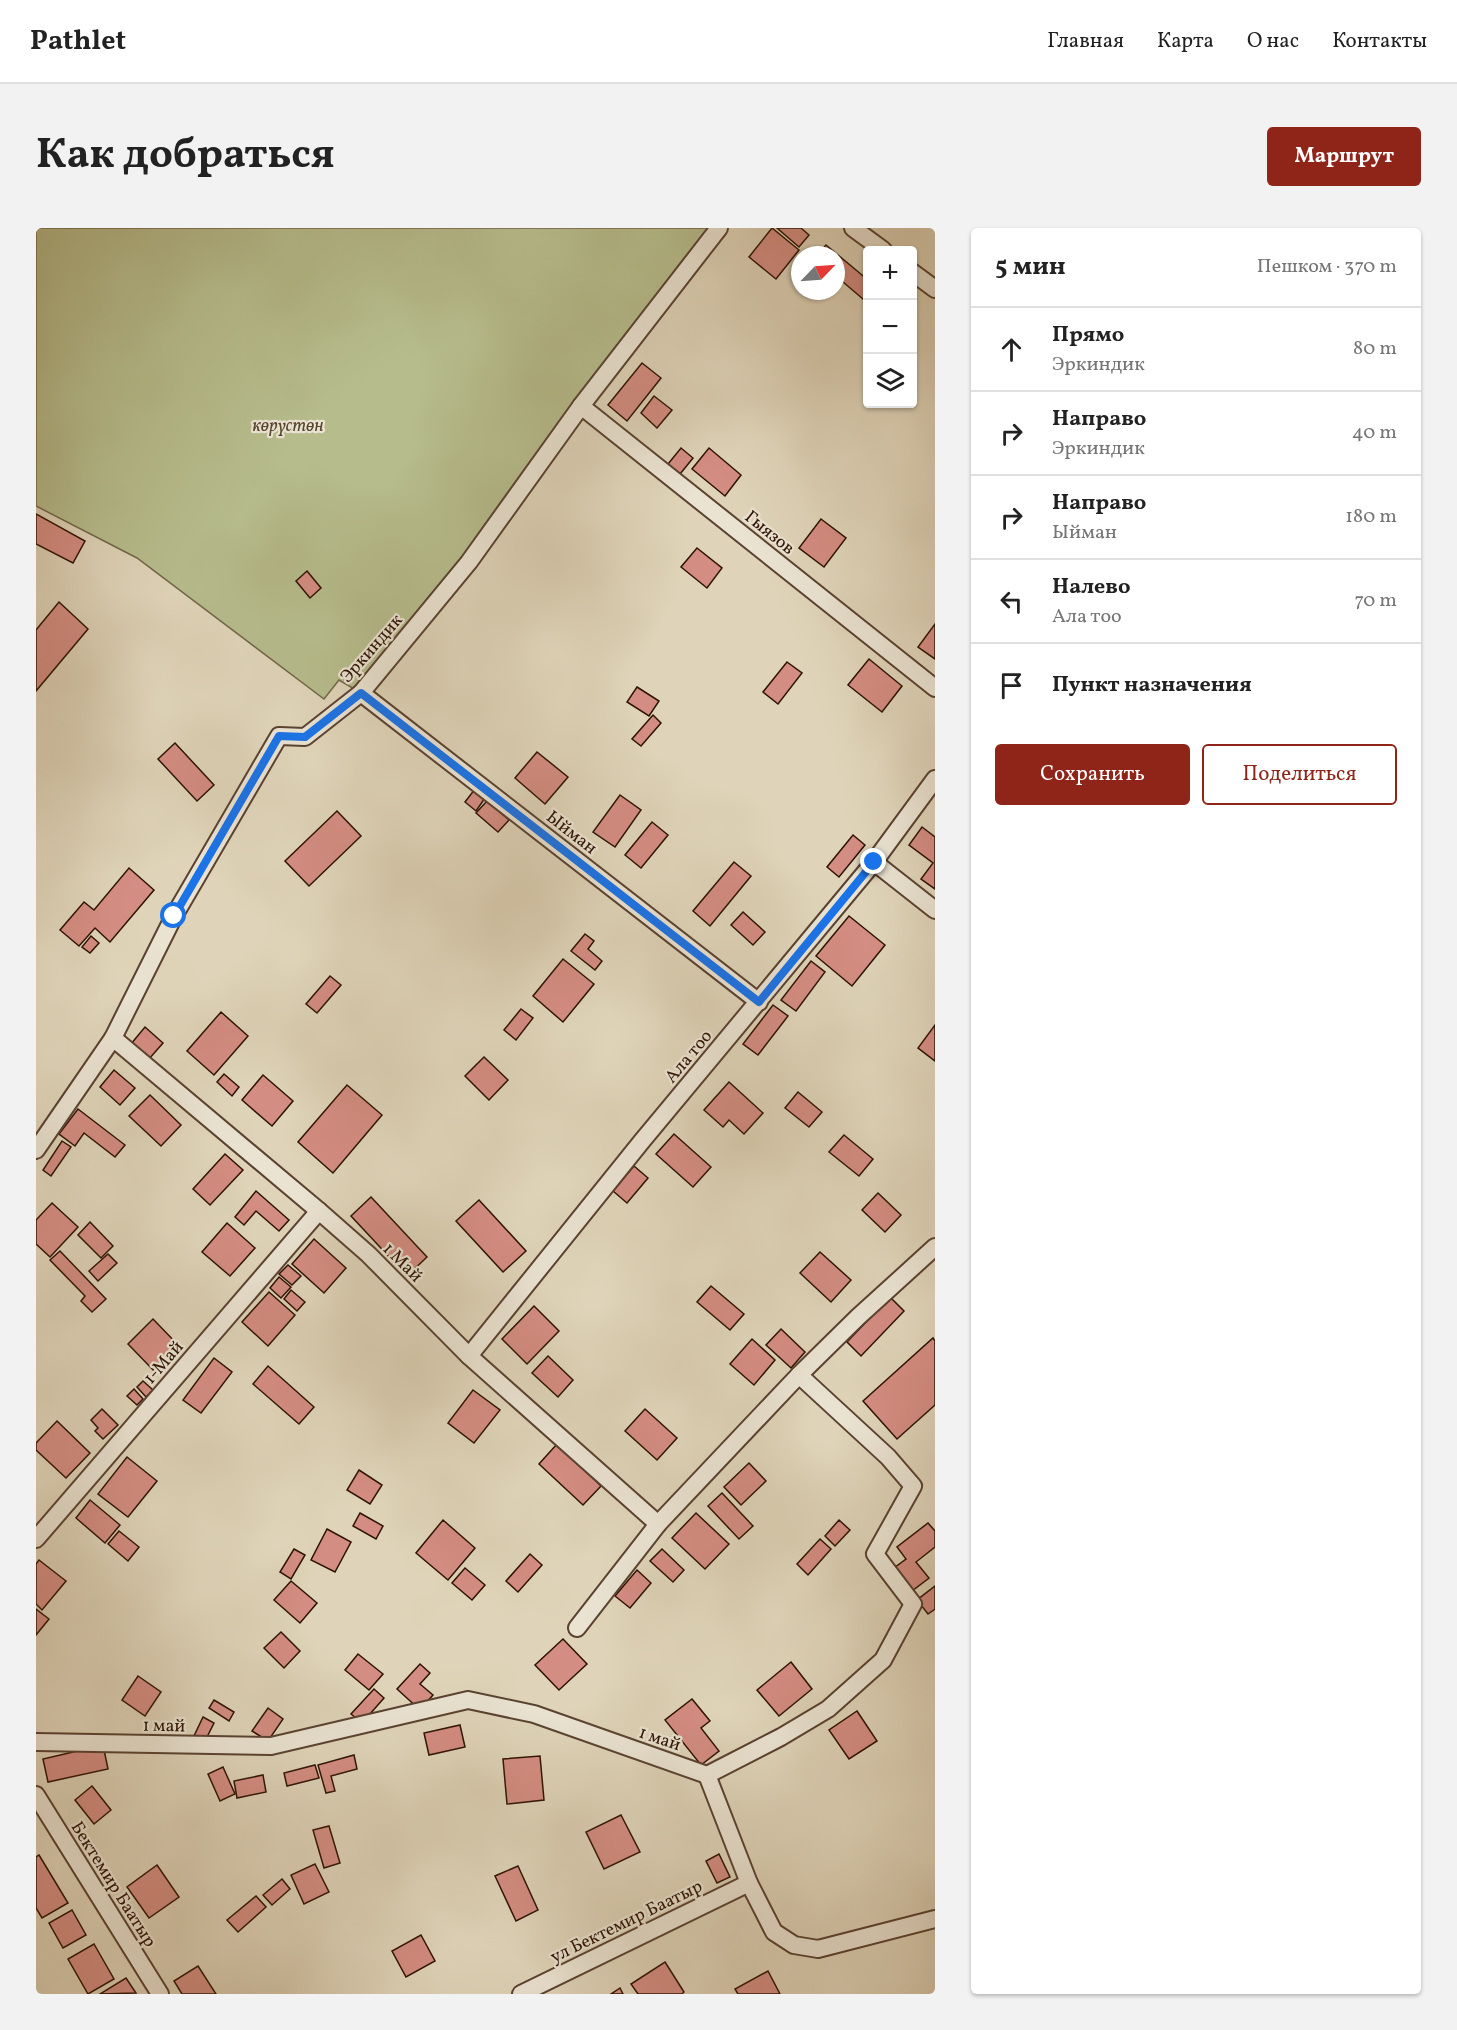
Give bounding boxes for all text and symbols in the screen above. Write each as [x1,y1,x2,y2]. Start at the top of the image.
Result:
text: Pathlet [30,22,126,61]
text: Главная [1047,27,1124,56]
text: Карта [1157,27,1214,56]
text: О нас [1247,27,1299,56]
text: Контакты [1332,27,1427,56]
text: Как добраться [36,127,335,186]
button: Маршрут [1267,127,1421,186]
north arrow [791,246,845,300]
map controls [863,246,917,408]
button: + [863,246,917,300]
text: 5 мин [995,249,1066,285]
text: Пешком · 370 m [1257,253,1397,281]
button: − [863,300,917,354]
text: Прямо [1052,320,1124,351]
icon: ahead [995,333,1028,366]
text: 80 m [1353,335,1397,363]
text: Эркиндик [1052,351,1145,379]
button: layers [863,354,917,408]
text: Направо [1052,404,1146,435]
park label: көрүстөн [252,414,324,439]
icon: right [995,417,1028,450]
text: 40 m [1352,419,1397,447]
text: Эркиндик [1052,435,1145,463]
text: Направо [1052,488,1146,519]
icon: right [995,501,1028,534]
text: 180 m [1345,503,1397,531]
street label: Гыязов [739,505,799,561]
text: Ыйман [1052,519,1117,547]
text: Налево [1052,572,1131,603]
icon: left [995,585,1028,618]
text: 70 m [1354,587,1397,615]
text: Ала тоо [1052,603,1122,631]
street label: Эркиндик [335,609,409,689]
icon: arrive [995,669,1028,702]
text: Пункт назначения [1052,670,1252,701]
button: Сохранить [995,744,1190,805]
button: Поделиться [1202,744,1397,805]
street label: Ыйман [540,805,602,861]
route end [860,848,886,874]
route start [160,902,186,928]
street label: Ала тоо [659,1025,719,1089]
street label: 1 Май [376,1238,428,1289]
street label: 1-Май [138,1336,190,1390]
street label: 1 май [142,1714,186,1739]
street label: 1 май [635,1721,684,1758]
street label: Бектемир Баатыр [64,1817,162,1953]
street label: ул Бектемир Баатыр [546,1875,707,1970]

